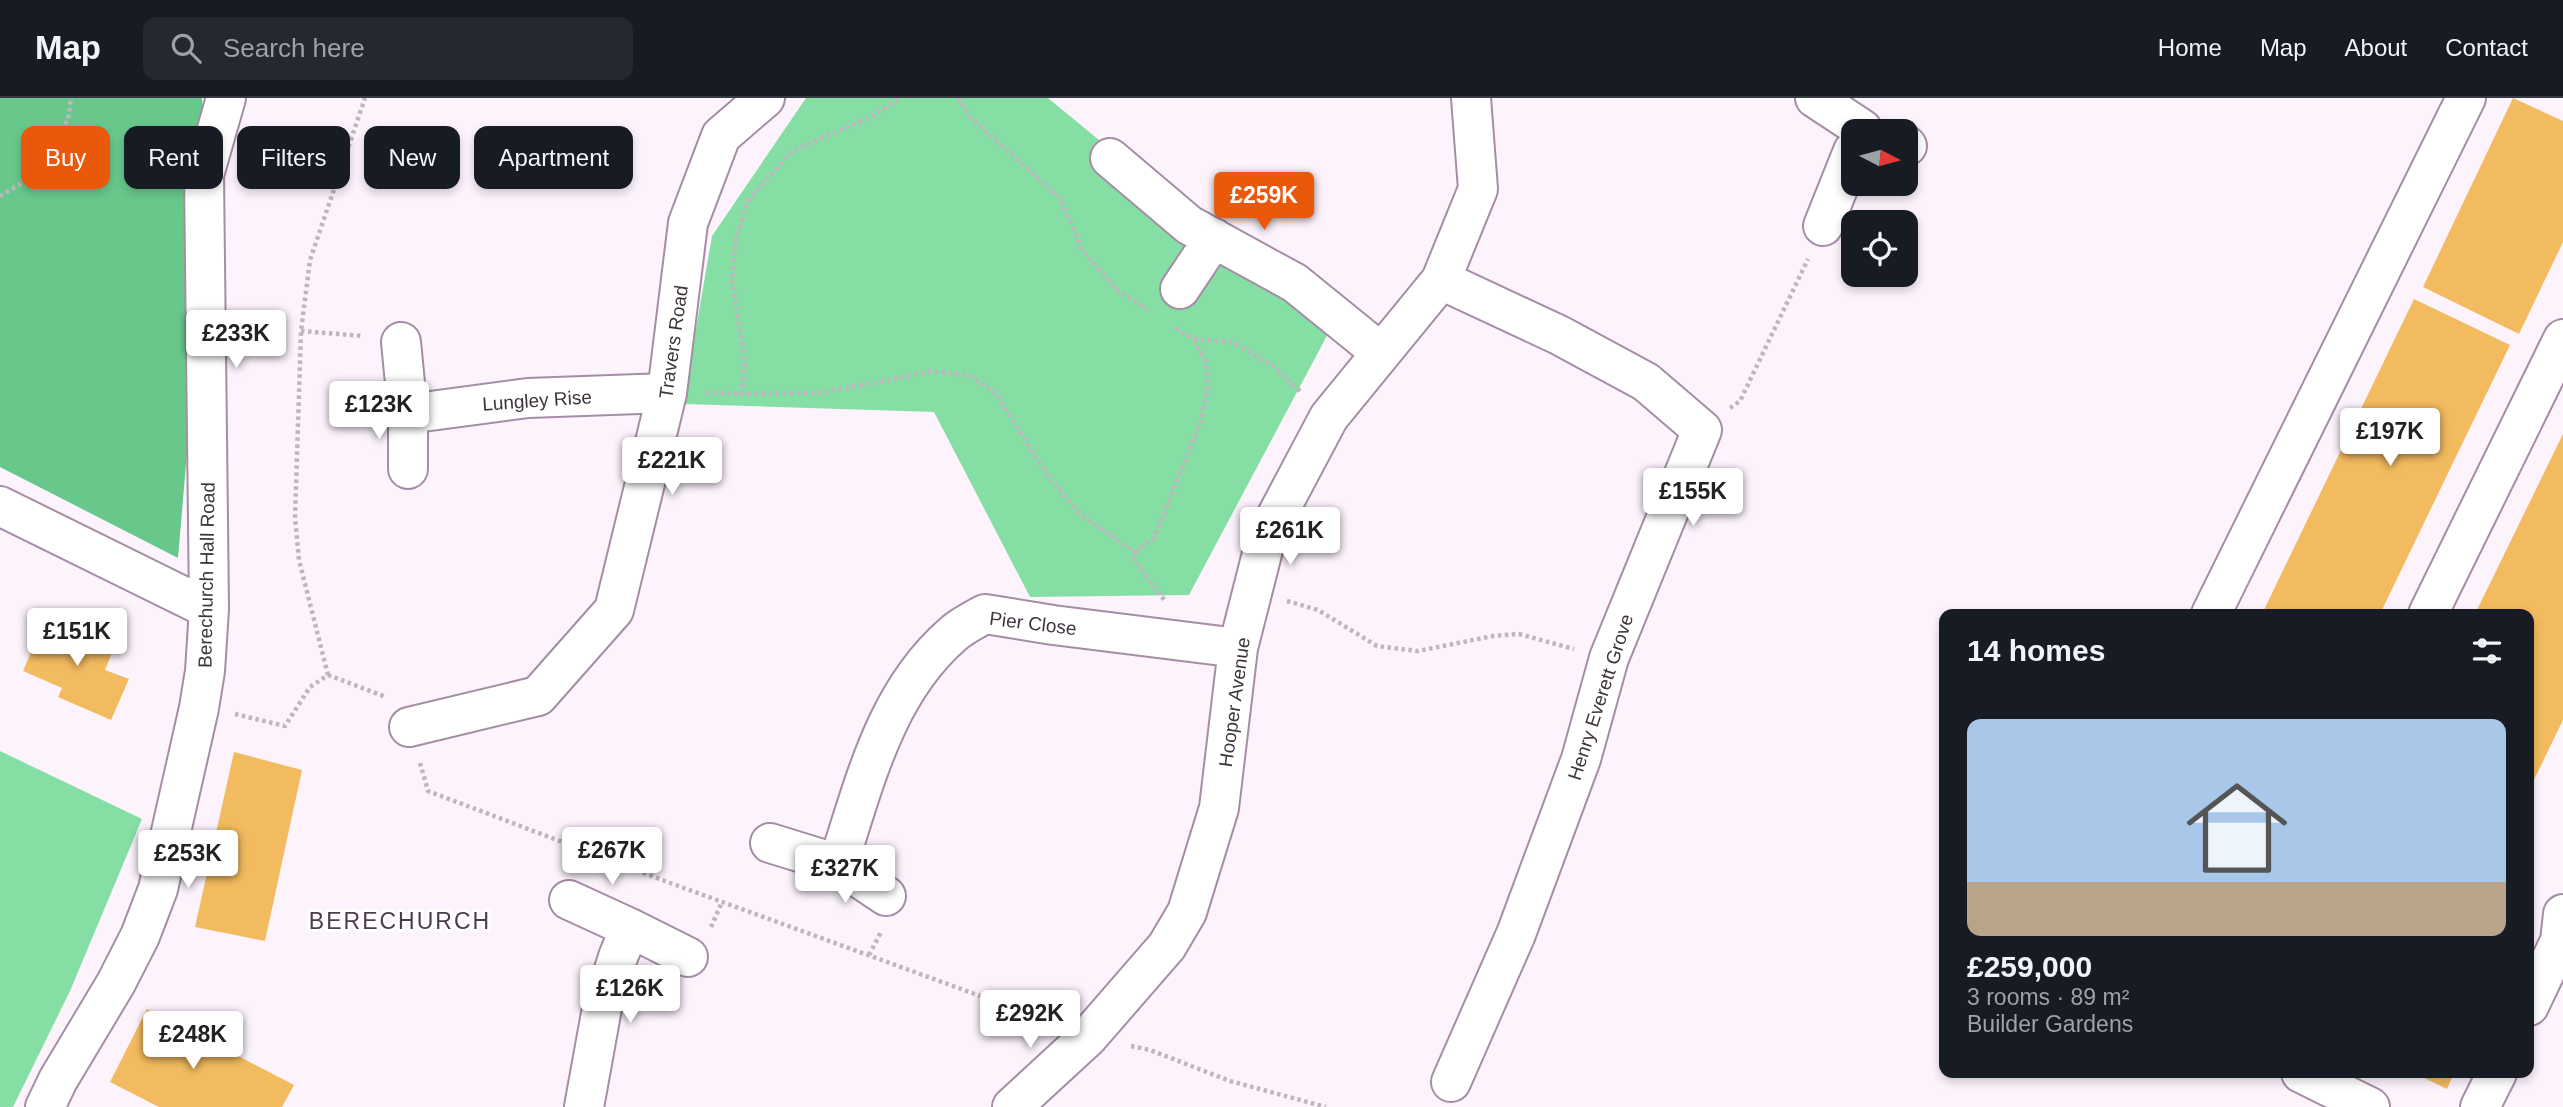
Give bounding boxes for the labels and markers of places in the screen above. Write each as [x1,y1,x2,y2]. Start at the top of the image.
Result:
pin: £259K [1215,172,1313,232]
pin: £233K [187,310,285,370]
pin: £123K [330,382,428,441]
pin: £197K [2341,408,2439,468]
pin: £221K [623,438,721,497]
pin: £155K [1644,468,1742,528]
pin: £261K [1241,508,1339,567]
pin: £151K [28,608,126,668]
pin: £267K [563,828,661,887]
pin: £253K [139,830,237,890]
pin: £327K [796,846,894,905]
pin: £126K [581,965,679,1025]
pin: £292K [981,990,1079,1050]
pin: £248K [144,1012,242,1071]

